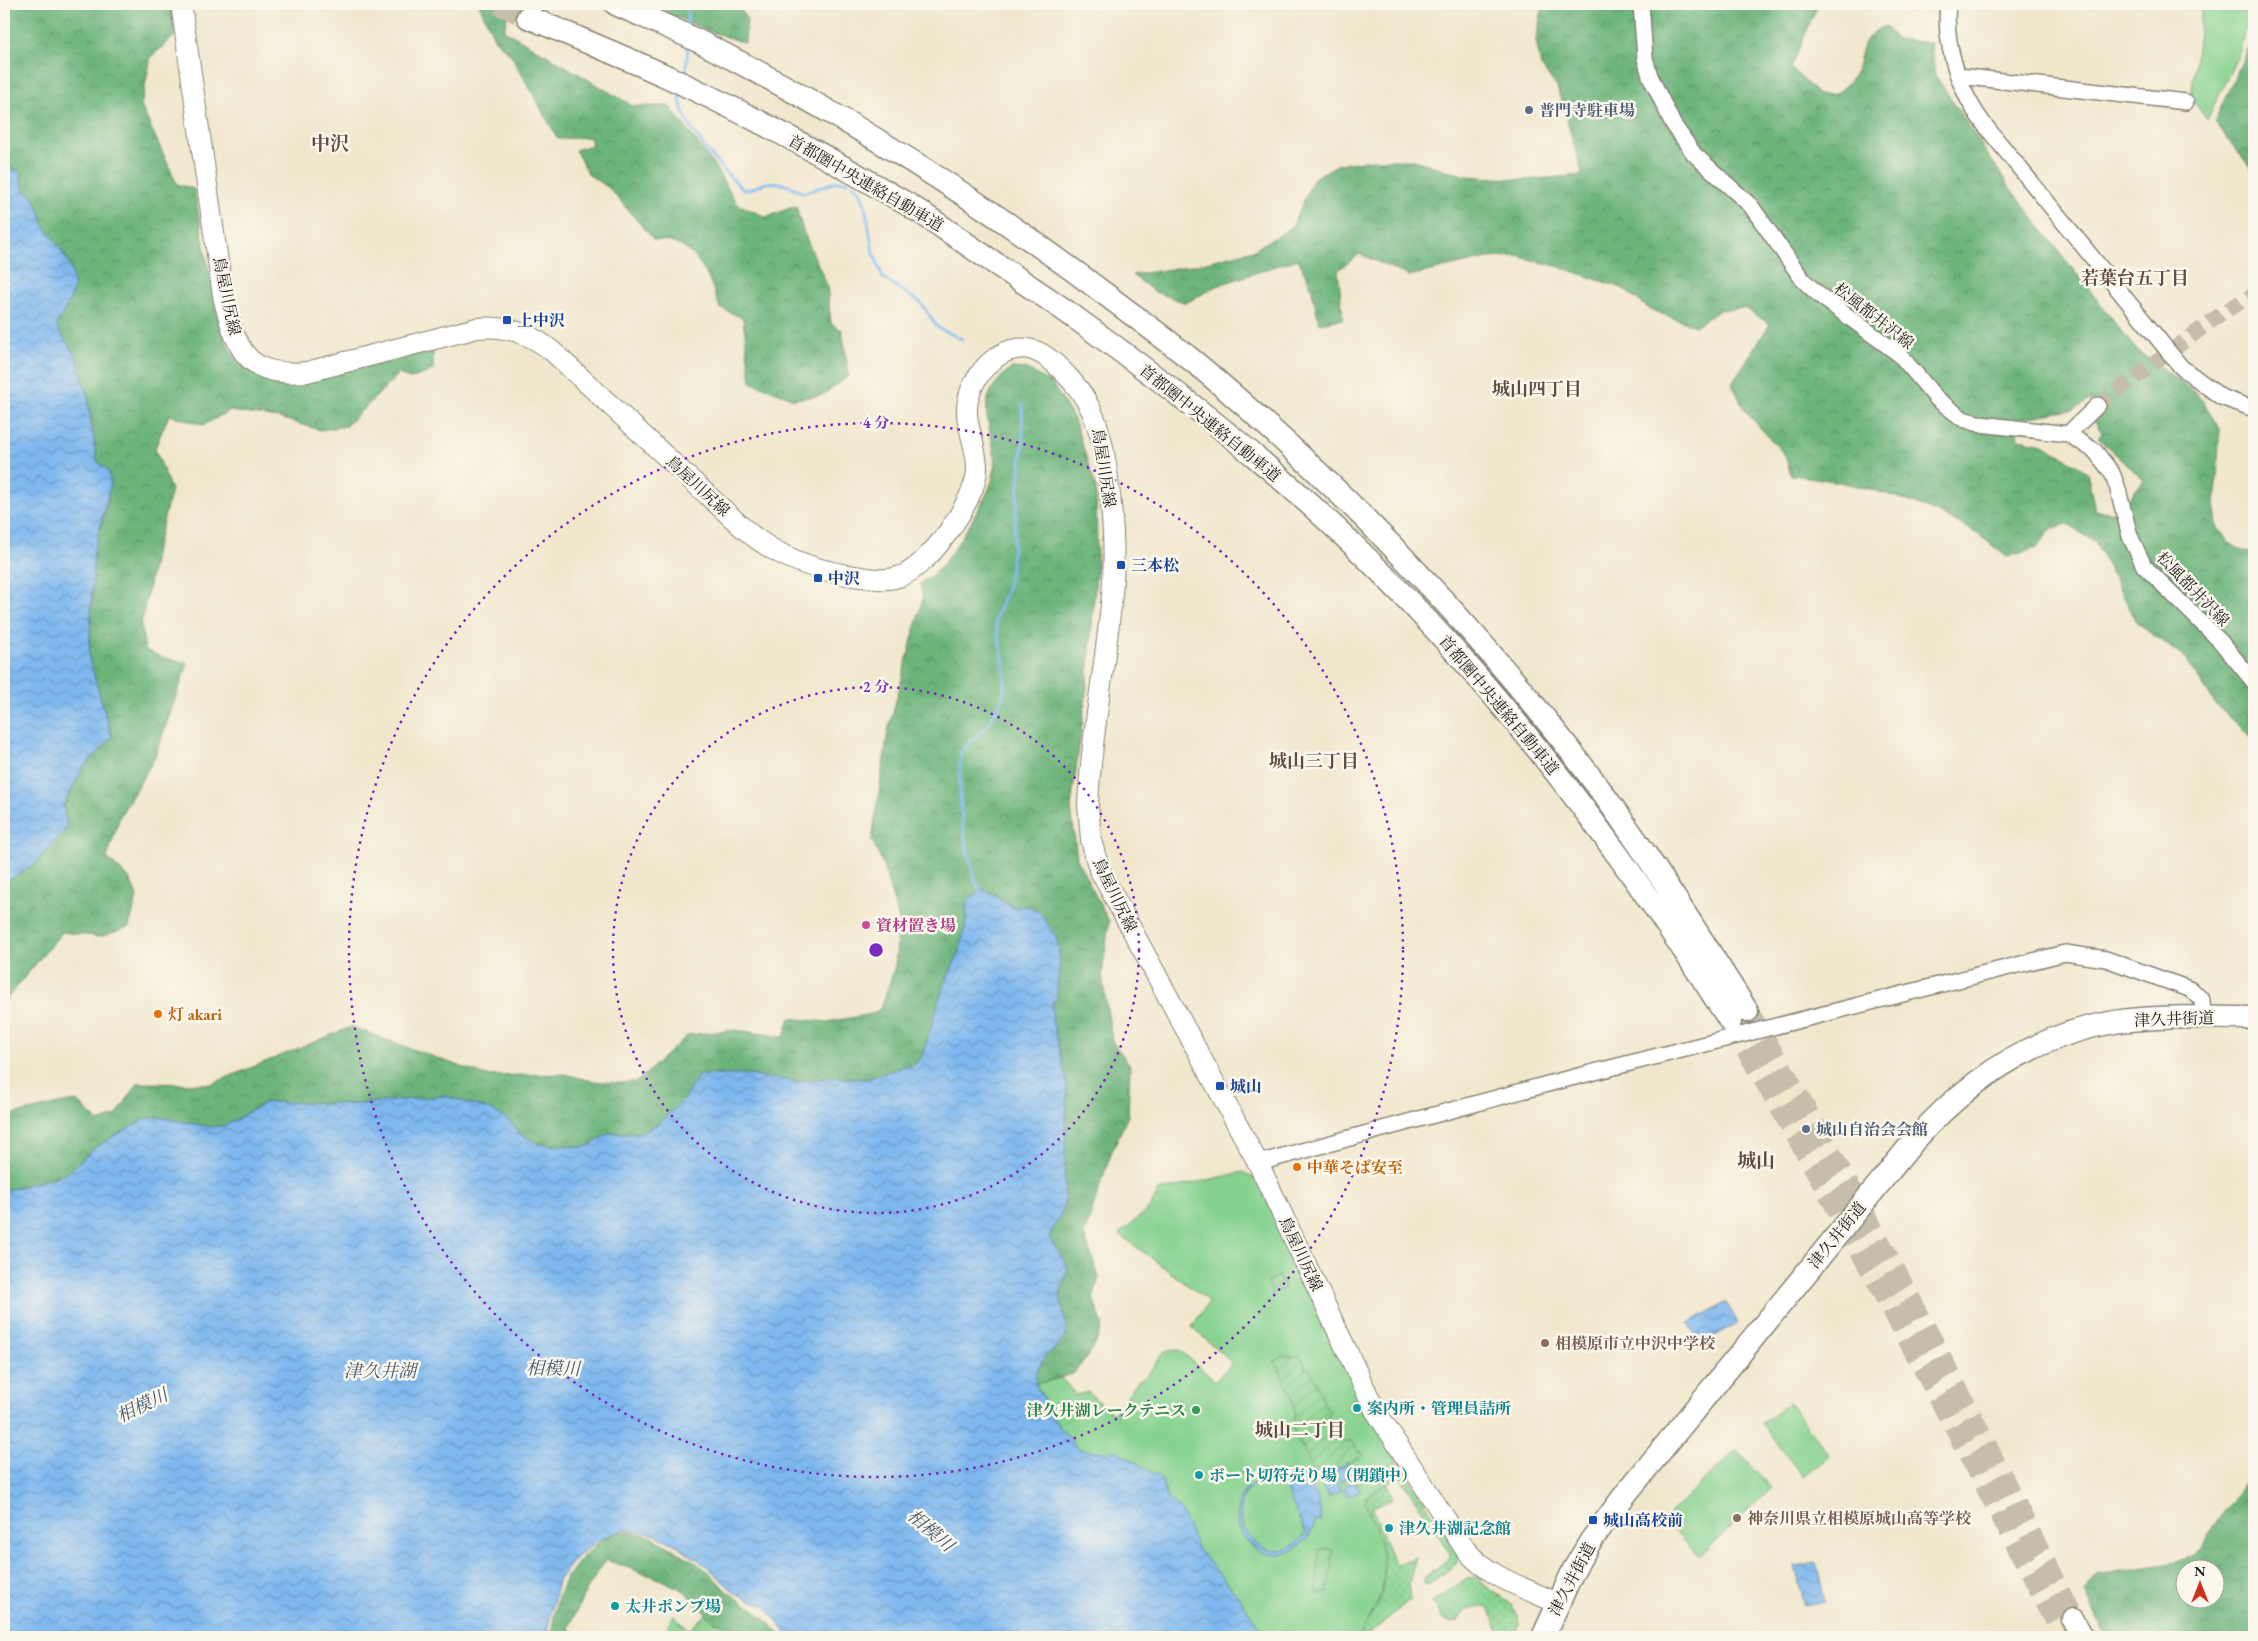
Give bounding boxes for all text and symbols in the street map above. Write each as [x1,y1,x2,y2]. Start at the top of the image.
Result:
place label: 普門寺駐車場 [1539,100,1635,121]
marker: 普門寺駐車場 [1523,104,1535,116]
street label: 首都圏中央連絡自動車道 [785,130,947,236]
district label: 中沢 [311,131,349,156]
street label: 鳥屋川尻線 [208,255,246,337]
district label: 若葉台五丁目 [2081,266,2189,289]
street label: 松風都井沢線 [1830,278,1918,354]
place label: 上中沢 [517,310,565,331]
marker: 上中沢 [501,314,513,326]
street label: 首都圏中央連絡自動車道 [1135,359,1285,487]
district label: 城山四丁目 [1492,377,1582,400]
text: 4 分 [863,413,889,432]
street label: 鳥屋川尻線 [1087,427,1121,509]
street label: 鳥屋川尻線 [662,451,734,521]
street label: 松風都井沢線 [2152,547,2234,631]
place label: 三本松 [1131,555,1179,576]
marker: 三本松 [1115,559,1127,571]
place label: 中沢 [828,568,860,589]
marker: 中沢 [812,572,824,584]
street label: 首都圏中央連絡自動車道 [1434,631,1564,779]
text: 2 分 [863,677,889,696]
district label: 城山三丁目 [1269,749,1359,772]
street label: 鳥屋川尻線 [1088,854,1142,936]
place label: 資材置き場 [876,915,956,936]
marker: 資材置き場 [860,919,872,931]
centre of rings [867,941,885,959]
place label: 灯 akari [168,1004,222,1025]
street label: 津久井街道 [2134,1007,2214,1031]
marker: 灯 akari [152,1008,164,1020]
place label: 城山 [1230,1076,1262,1097]
marker: 城山 [1214,1080,1226,1092]
place label: 城山自治会会館 [1816,1119,1928,1140]
marker: 城山自治会会館 [1800,1123,1812,1135]
district label: 城山 [1737,1148,1775,1173]
place label: 中華そば安至 [1307,1157,1403,1178]
marker: 中華そば安至 [1291,1161,1303,1173]
street label: 津久井街道 [1804,1197,1870,1273]
street label: 鳥屋川尻線 [1275,1213,1327,1295]
place label: 相模原市立中沢中学校 [1555,1333,1716,1354]
marker: 相模原市立中沢中学校 [1539,1337,1551,1349]
water label: 相模川 [526,1356,582,1380]
water label: 津久井湖 [344,1359,419,1382]
water label: 相模川 [113,1382,173,1427]
place label: 案内所・管理員詰所 [1367,1398,1511,1419]
place label: 津久井湖レークテニス [1027,1400,1186,1421]
marker: 案内所・管理員詰所 [1351,1402,1363,1414]
marker: 津久井湖レークテニス [1190,1404,1202,1416]
district label: 城山二丁目 [1255,1418,1345,1441]
place label: ボート切符売り場（閉鎖中） [1209,1465,1417,1486]
marker: ボート切符売り場（閉鎖中） [1193,1469,1205,1481]
water label: 相模川 [903,1504,960,1558]
place label: 神奈川県立相模原城山高等学校 [1747,1508,1972,1529]
place label: 城山高校前 [1603,1510,1683,1531]
marker: 神奈川県立相模原城山高等学校 [1731,1512,1743,1524]
marker: 城山高校前 [1587,1514,1599,1526]
place label: 津久井湖記念館 [1399,1518,1511,1539]
marker: 津久井湖記念館 [1383,1522,1395,1534]
street label: 津久井街道 [1544,1539,1600,1619]
north arrow [2176,1558,2226,1608]
text: N [2194,1562,2206,1580]
place label: 太井ポンプ場 [625,1596,721,1617]
marker: 太井ポンプ場 [609,1600,621,1612]

